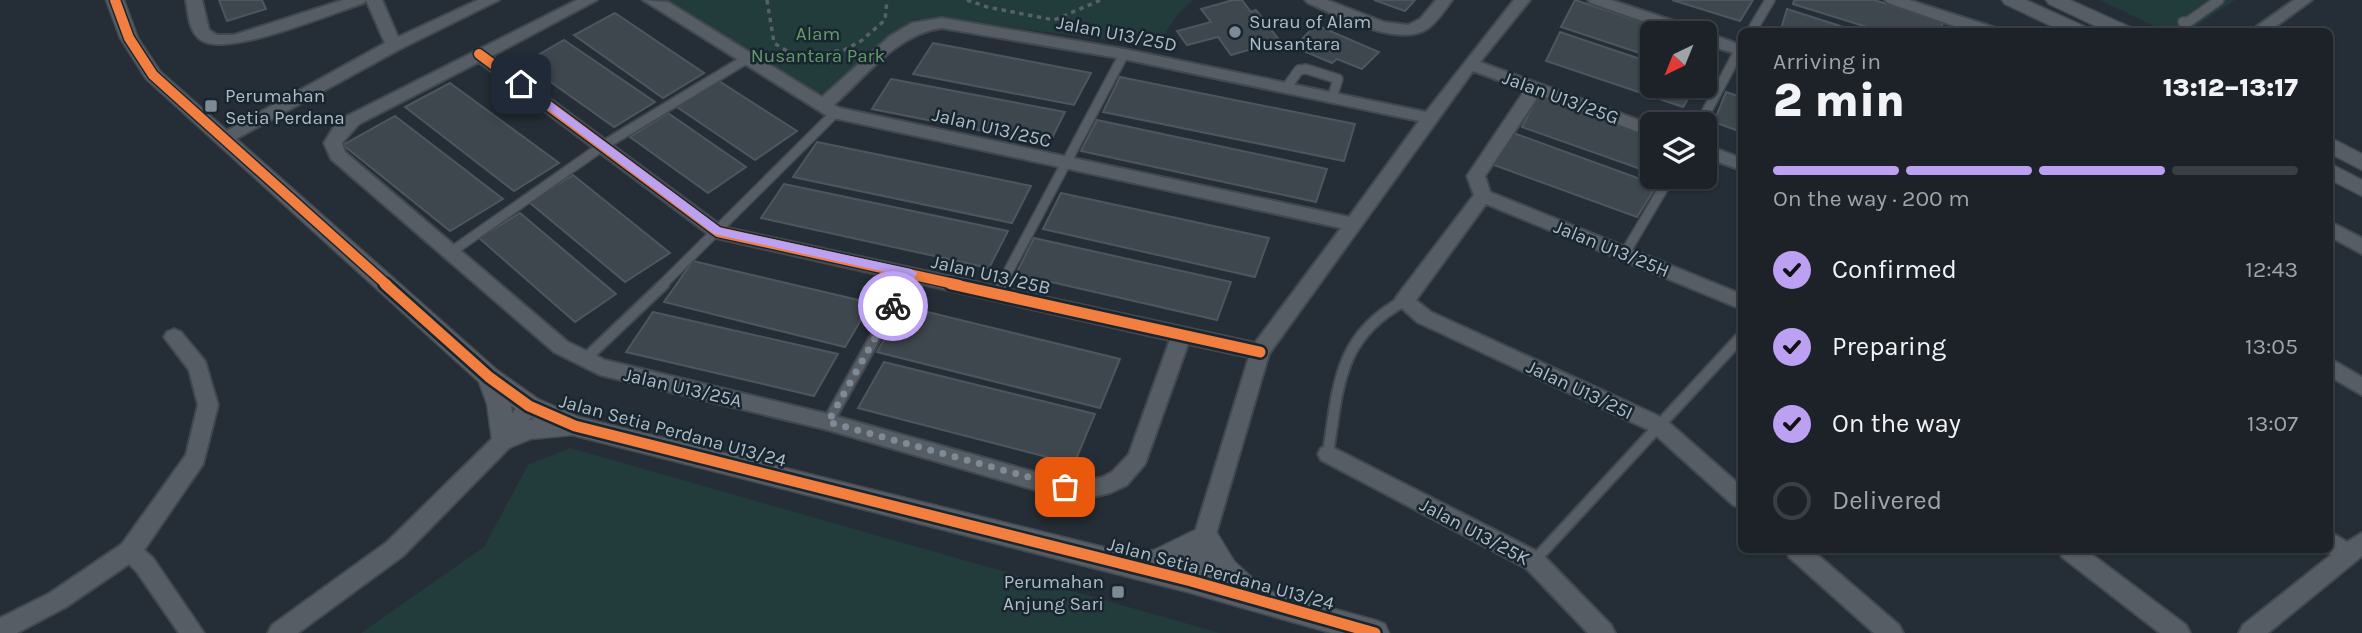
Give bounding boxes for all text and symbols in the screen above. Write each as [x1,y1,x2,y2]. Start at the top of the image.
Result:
place label: Surau of Alam Nusantara [1249,11,1371,55]
street label: Jalan U13/25D [1055,12,1179,56]
north arrow [1640,21,1717,98]
map controls [1640,21,1717,189]
park label: Alam Nusantara Park [751,23,885,67]
marker: Surau of Alam Nusantara [1227,24,1243,40]
text: Arriving in [1773,48,1881,75]
pin [491,54,551,114]
icon: home [502,65,540,103]
street label: Jalan U13/25G [1500,67,1622,129]
text: 13:12–13:17 [2163,72,2298,103]
text: 2 min [1773,74,1905,128]
place label: Perumahan Setia Perdana [225,85,345,129]
marker: Perumahan Setia Perdana [203,98,219,114]
street label: Jalan U13/25C [930,104,1053,152]
button: layers [1640,112,1717,189]
text: On the way · 200 m [1773,185,1970,212]
street label: Jalan U13/25H [1551,216,1673,282]
street label: Jalan U13/25B [929,251,1052,299]
icon: check [1773,251,1811,289]
text: Confirmed [1832,254,1957,285]
text: 12:43 [2245,256,2298,283]
courier [858,271,928,341]
icon: bike [874,287,912,325]
icon: check [1773,328,1811,366]
text: Preparing [1832,331,1946,362]
text: 13:05 [2245,333,2298,360]
street label: Jalan U13/25I [1523,356,1636,424]
street label: Jalan U13/25A [622,364,744,412]
street label: Jalan Setia Perdana U13/24 [557,390,789,472]
icon: check [1773,405,1811,443]
text: On the way [1832,408,1961,439]
text: 13:07 [2247,410,2298,437]
pin [1035,457,1095,517]
icon: bag [1046,468,1084,506]
text: Delivered [1832,485,1942,516]
street label: Jalan U13/25K [1416,494,1534,570]
street label: Jalan Setia Perdana U13/24 [1105,533,1337,615]
place label: Perumahan Anjung Sari [1003,571,1104,615]
marker: Perumahan Anjung Sari [1110,584,1126,600]

